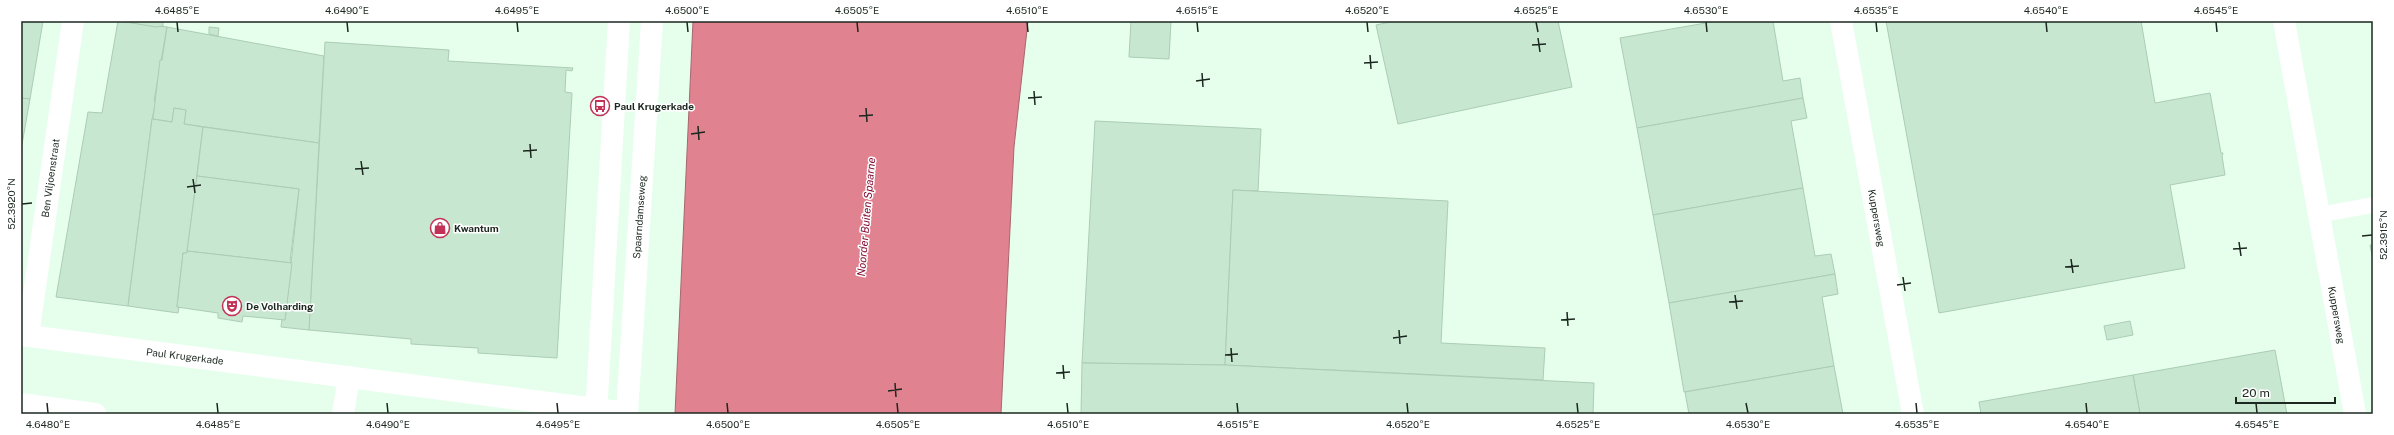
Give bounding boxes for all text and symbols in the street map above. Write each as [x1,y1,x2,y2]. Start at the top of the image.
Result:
text: 4.6485°E [155,4,199,16]
text: 4.6490°E [325,4,369,16]
text: 4.6495°E [495,4,539,16]
text: 4.6500°E [665,4,709,16]
text: 4.6505°E [835,4,879,16]
text: 4.6510°E [1006,4,1048,16]
text: 4.6515°E [1176,4,1218,16]
text: 4.6520°E [1345,4,1389,16]
text: 4.6525°E [1514,4,1558,16]
text: 4.6530°E [1684,4,1728,16]
text: 4.6535°E [1854,4,1898,16]
text: 4.6540°E [2024,4,2068,16]
text: 4.6545°E [2194,4,2238,16]
bus stop icon: Paul Krugerkade [589,95,611,117]
place label: Paul Krugerkade [614,100,694,112]
street label: Ben Viljoenstraat [39,138,61,218]
water label: Noorder Buiten Spaarne [855,157,877,277]
street label: Spaarndamseweg [630,175,648,259]
text: 52.3920°N [5,178,17,230]
street label: Kuppersweg [1866,188,1888,248]
text: 52.3915°N [2377,210,2389,260]
shop icon: Kwantum [429,217,451,239]
place label: Kwantum [454,222,499,234]
street label: Kuppersweg [2326,285,2348,345]
theatre icon: De Volharding [221,295,243,317]
place label: De Volharding [246,300,314,312]
street label: Paul Krugerkade [146,345,225,367]
scale bar [2236,379,2335,405]
text: 20 m [2242,386,2270,400]
text: 4.6480°E [26,418,70,430]
text: 4.6485°E [196,418,240,430]
text: 4.6490°E [366,418,410,430]
text: 4.6495°E [536,418,580,430]
text: 4.6500°E [706,418,750,430]
text: 4.6505°E [876,418,920,430]
text: 4.6510°E [1047,418,1089,430]
text: 4.6515°E [1217,418,1259,430]
text: 4.6520°E [1386,418,1430,430]
text: 4.6525°E [1556,418,1600,430]
text: 4.6530°E [1726,418,1770,430]
text: 4.6535°E [1895,418,1939,430]
text: 4.6540°E [2065,418,2109,430]
text: 4.6545°E [2235,418,2279,430]

